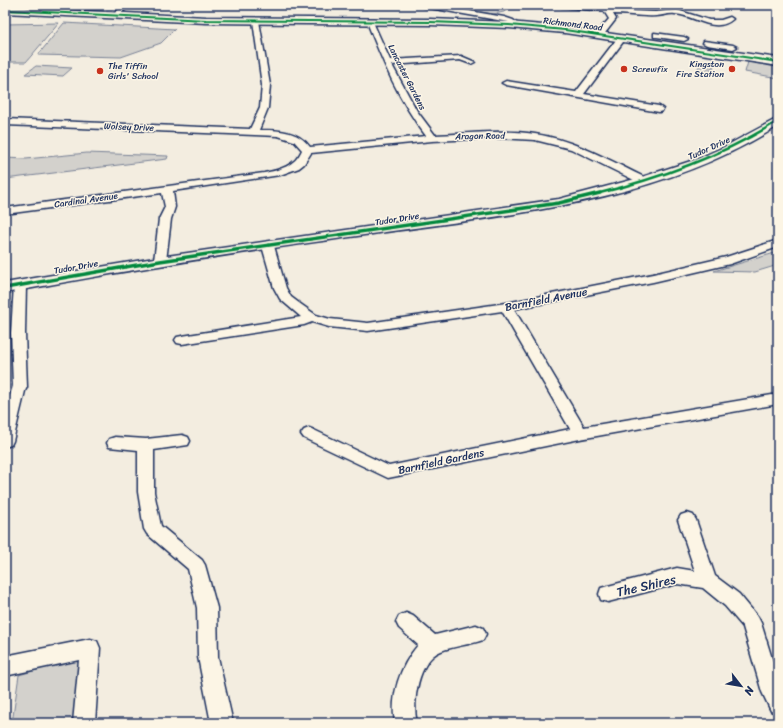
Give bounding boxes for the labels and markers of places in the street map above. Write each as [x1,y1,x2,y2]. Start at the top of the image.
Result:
place label: Kingston Fire Station [676,56,724,82]
place label: The Tiffin Girls' School [108,58,159,84]
place label: Screwfix [632,61,668,77]
marker: Screwfix [619,64,629,74]
marker: Kingston Fire Station [727,64,737,74]
marker: The Tiffin Girls' School [95,66,105,76]

